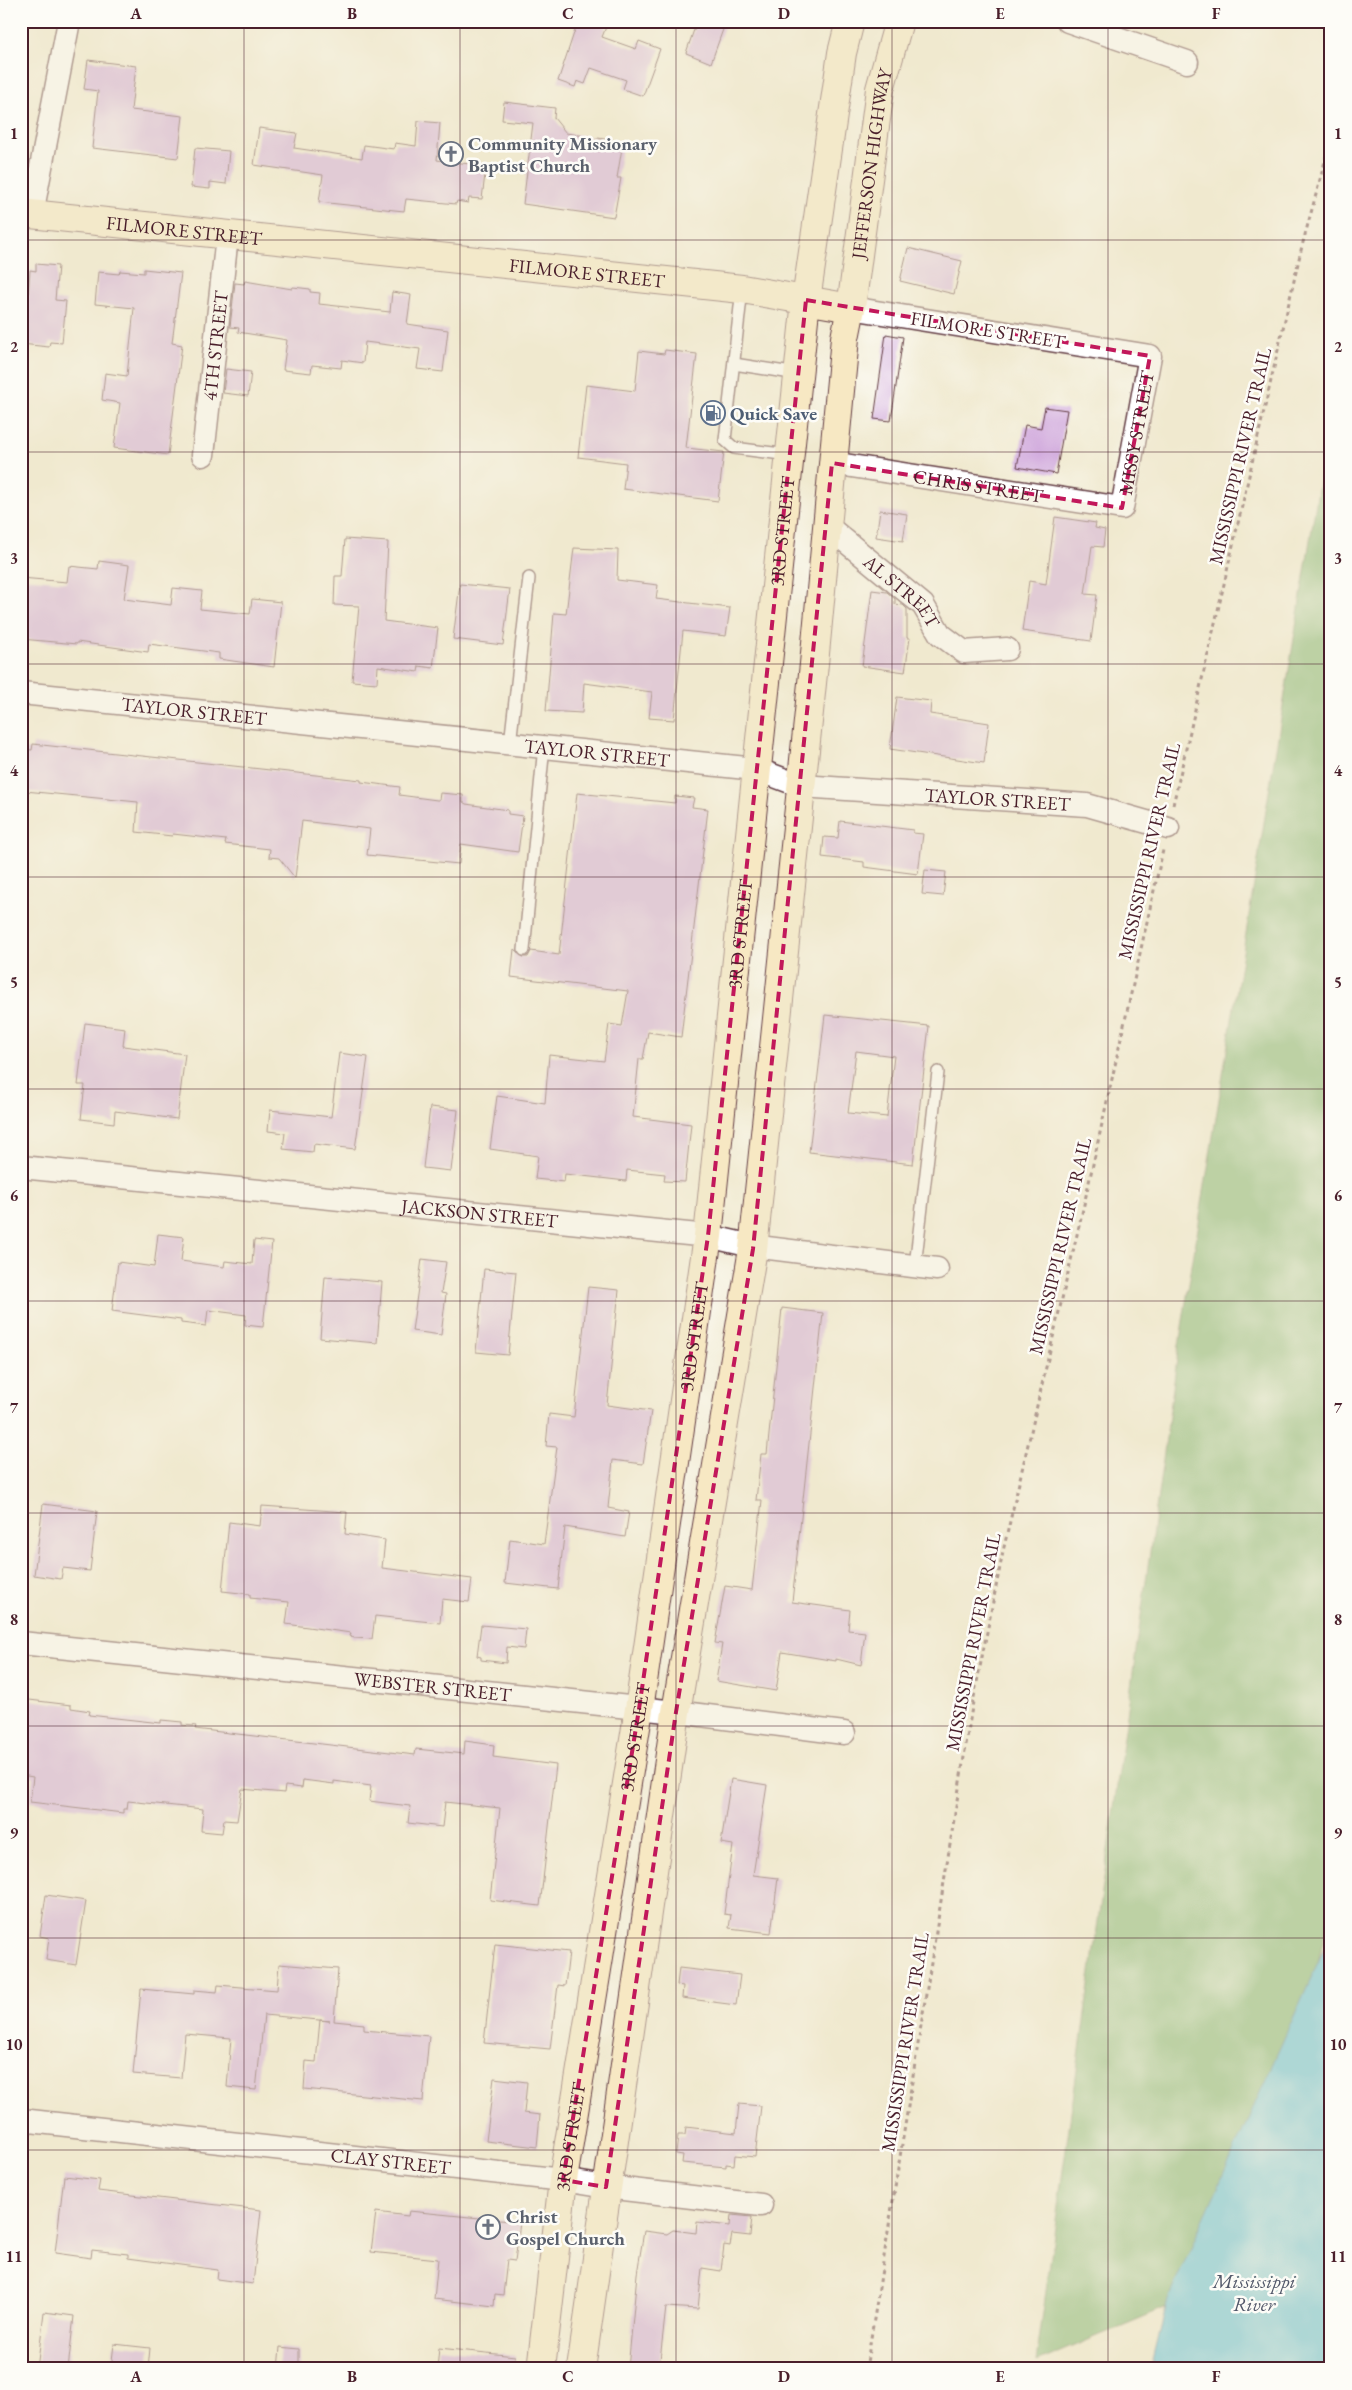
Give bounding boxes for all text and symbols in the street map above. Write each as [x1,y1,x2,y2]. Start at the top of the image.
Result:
text: A [129,3,142,24]
text: B [347,3,357,24]
text: C [562,3,574,24]
text: D [778,3,790,24]
text: E [995,3,1005,24]
text: F [1212,3,1221,24]
street label: JEFFERSON HIGHWAY [845,65,898,262]
text: 1 [10,123,18,144]
text: 1 [1334,123,1342,144]
place label: Community Missionary Baptist Church [468,131,658,178]
church icon: Community Missionary Baptist Church [438,141,464,167]
street label: FILMORE STREET [105,210,263,251]
street label: FILMORE STREET [508,252,666,293]
street label: 4TH STREET [197,289,233,402]
street label: FILMORE STREET [909,305,1067,355]
text: 2 [10,336,19,357]
text: 2 [1334,336,1343,357]
street label: MISSISSIPPI RIVER TRAIL [1203,345,1277,567]
street label: MISSY STREET [1112,369,1160,497]
fuel station icon: Quick Save [700,400,726,426]
place label: Quick Save [730,401,817,426]
street label: CHRIS STREET [912,463,1045,508]
street label: 3RD STREET [764,475,800,587]
text: 3 [10,548,18,569]
street label: AL STREET [858,548,946,632]
text: 3 [1334,548,1342,569]
street label: TAYLOR STREET [120,691,268,731]
street label: TAYLOR STREET [523,733,671,773]
street label: MISSISSIPPI RIVER TRAIL [1112,740,1186,962]
text: 4 [10,760,19,781]
text: 4 [1334,760,1343,781]
street label: TAYLOR STREET [924,782,1072,816]
street label: 3RD STREET [721,878,758,990]
text: 5 [10,972,18,993]
text: 5 [1334,972,1342,993]
street label: MISSISSIPPI RIVER TRAIL [1023,1135,1097,1357]
text: 6 [10,1185,19,1206]
text: 6 [1334,1185,1343,1206]
street label: JACKSON STREET [398,1193,559,1233]
street label: 3RD STREET [673,1280,714,1393]
text: 7 [10,1397,19,1418]
text: 7 [1334,1397,1343,1418]
street label: MISSISSIPPI RIVER TRAIL [940,1531,1006,1753]
text: 8 [10,1609,18,1630]
text: 8 [1334,1609,1342,1630]
street label: WEBSTER STREET [353,1666,513,1707]
street label: 3RD STREET [613,1681,655,1793]
text: 9 [10,1822,19,1843]
text: 9 [1334,1822,1343,1843]
street label: MISSISSIPPI RIVER TRAIL [875,1931,935,2153]
text: 10 [6,2034,23,2055]
text: 10 [1330,2034,1347,2055]
street label: 3RD STREET [549,2080,591,2193]
street label: CLAY STREET [330,2142,452,2180]
place label: Christ Gospel Church [506,2204,625,2251]
church icon: Christ Gospel Church [475,2214,501,2240]
text: 11 [6,2246,22,2267]
text: 11 [1330,2246,1346,2267]
water label: Mississippi River [1212,2268,1296,2317]
text: A [129,2366,142,2387]
text: B [347,2366,357,2387]
text: C [562,2366,574,2387]
text: D [778,2366,790,2387]
text: E [995,2366,1005,2387]
text: F [1212,2366,1221,2387]

